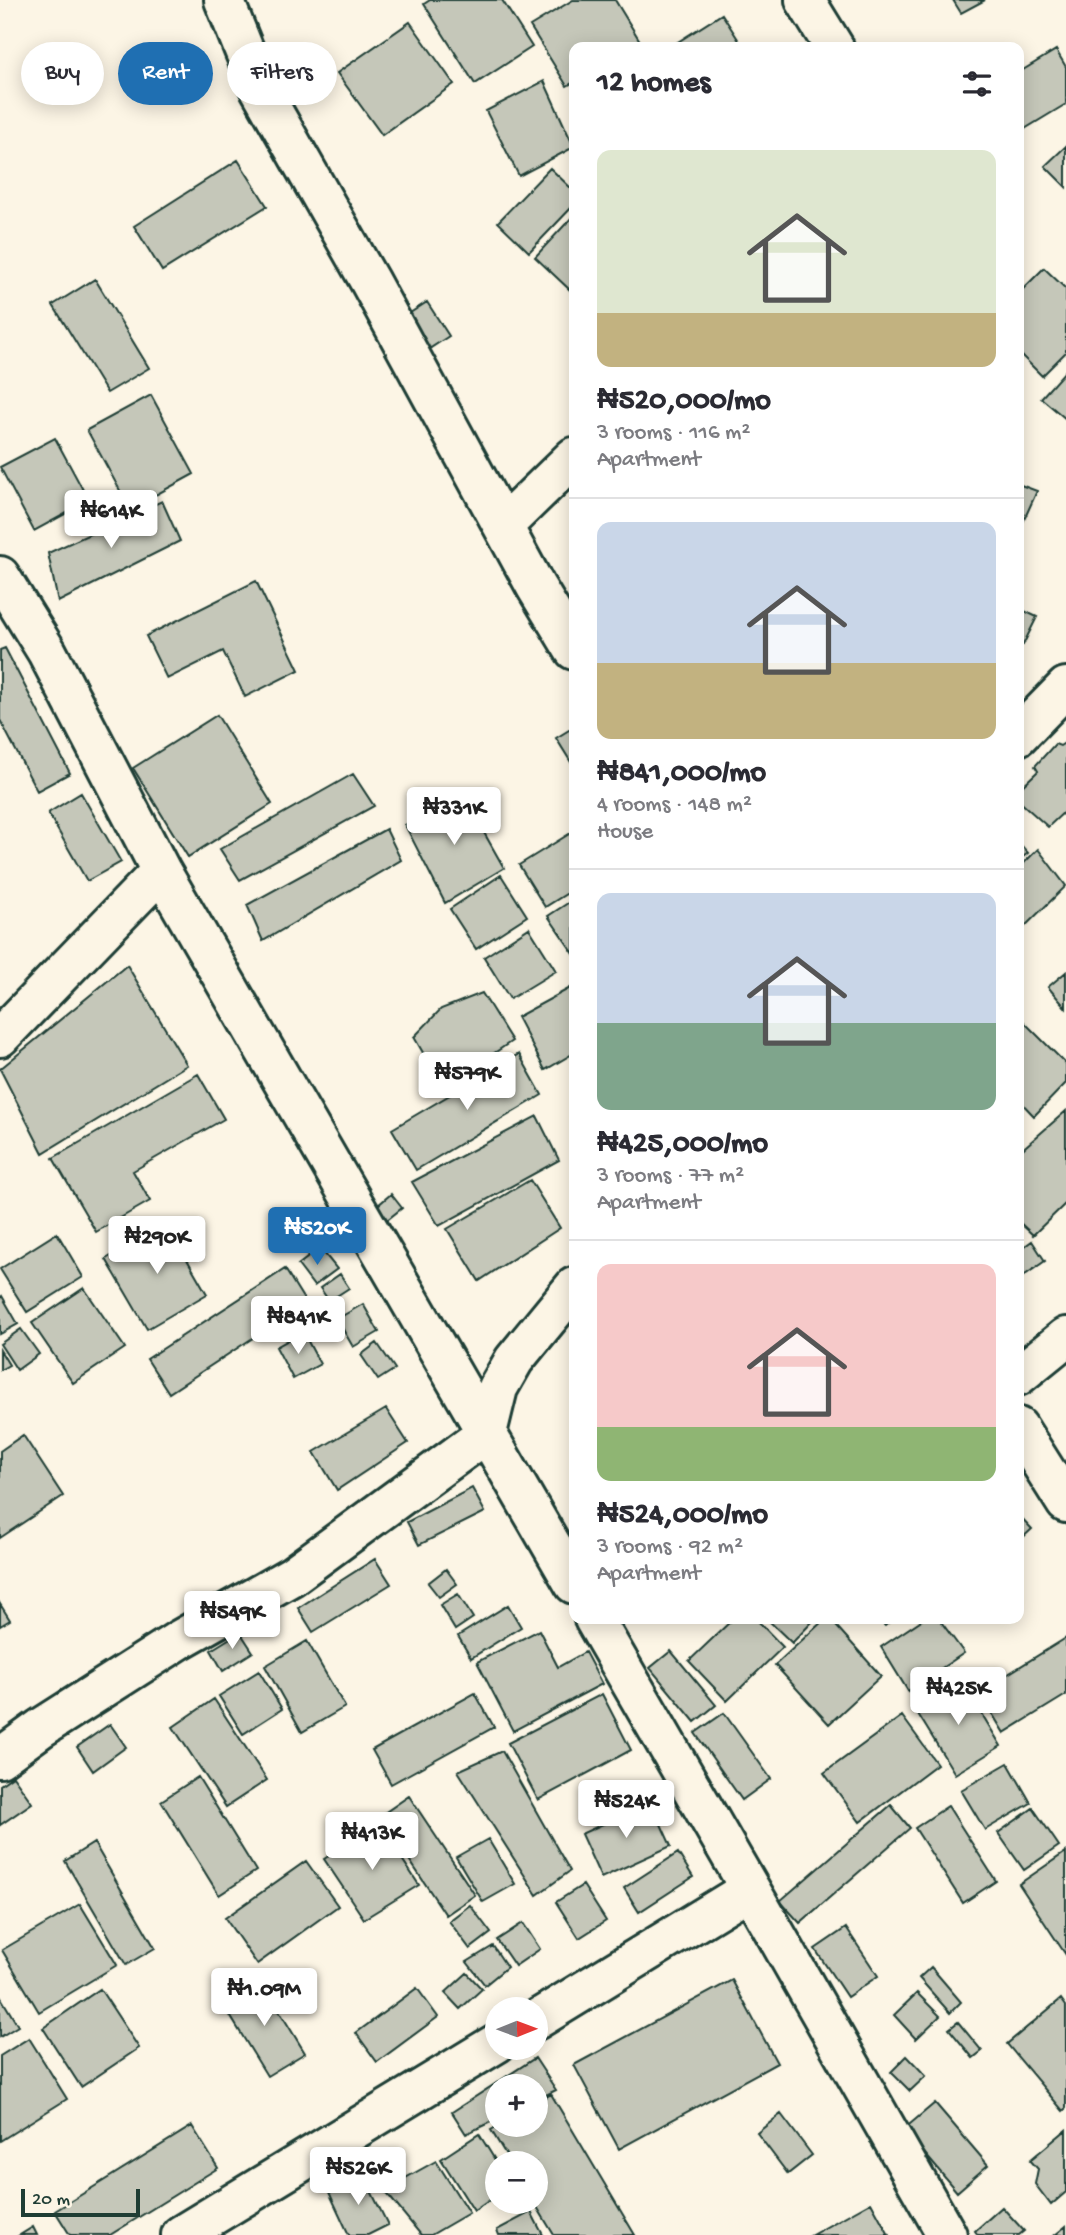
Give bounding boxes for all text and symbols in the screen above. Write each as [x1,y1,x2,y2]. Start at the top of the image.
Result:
chip: Buy [21,42,104,105]
chip: Rent [118,42,213,105]
chip: Filters [227,42,337,105]
icon: filters [958,65,996,103]
text: 12 homes [597,67,710,102]
icon: home [734,195,860,321]
text: ₦520,000/mo [597,385,771,420]
text: 3 rooms · 116 m² [597,420,750,447]
text: Apartment [597,447,701,474]
pin: ₦614K [62,490,160,550]
text: ₦614K [80,499,142,526]
icon: home [734,567,860,693]
text: ₦841,000/mo [597,757,766,792]
pin: ₦331K [405,788,503,847]
text: 4 rooms · 148 m² [597,792,752,819]
text: ₦331K [423,796,485,823]
text: House [597,819,653,846]
icon: home [734,938,860,1064]
pin: ₦579K [418,1052,516,1112]
text: ₦579K [435,1061,499,1088]
text: ₦425,000/mo [597,1128,768,1163]
text: 3 rooms · 77 m² [597,1163,744,1190]
text: Apartment [597,1190,701,1217]
pin: ₦520K [268,1208,366,1267]
pin: ₦290K [108,1216,206,1276]
text: ₦520K [284,1216,350,1243]
text: ₦290K [124,1225,190,1252]
pin: ₦841K [249,1296,347,1356]
text: ₦841K [267,1305,329,1332]
icon: home [734,1309,860,1435]
text: ₦524,000/mo [597,1499,768,1534]
text: 3 rooms · 92 m² [597,1534,743,1561]
text: Apartment [597,1561,701,1588]
pin: ₦549K [183,1592,281,1651]
text: ₦549K [200,1600,264,1627]
pin: ₦425K [909,1668,1007,1727]
text: ₦425K [926,1676,990,1703]
pin: ₦524K [577,1780,675,1840]
text: ₦524K [594,1789,658,1816]
pin: ₦413K [323,1812,421,1872]
text: ₦413K [341,1821,403,1848]
pin: ₦1.09M [207,1968,321,2028]
text: ₦1.09M [227,1977,301,2004]
north arrow [485,1997,548,2060]
map controls [485,1997,548,2214]
button: + [485,2074,548,2137]
pin: ₦526K [309,2148,407,2207]
button: − [485,2151,548,2214]
text: ₦526K [326,2156,390,2183]
scale bar [21,2186,140,2218]
text: 20 m [32,2189,70,2212]

